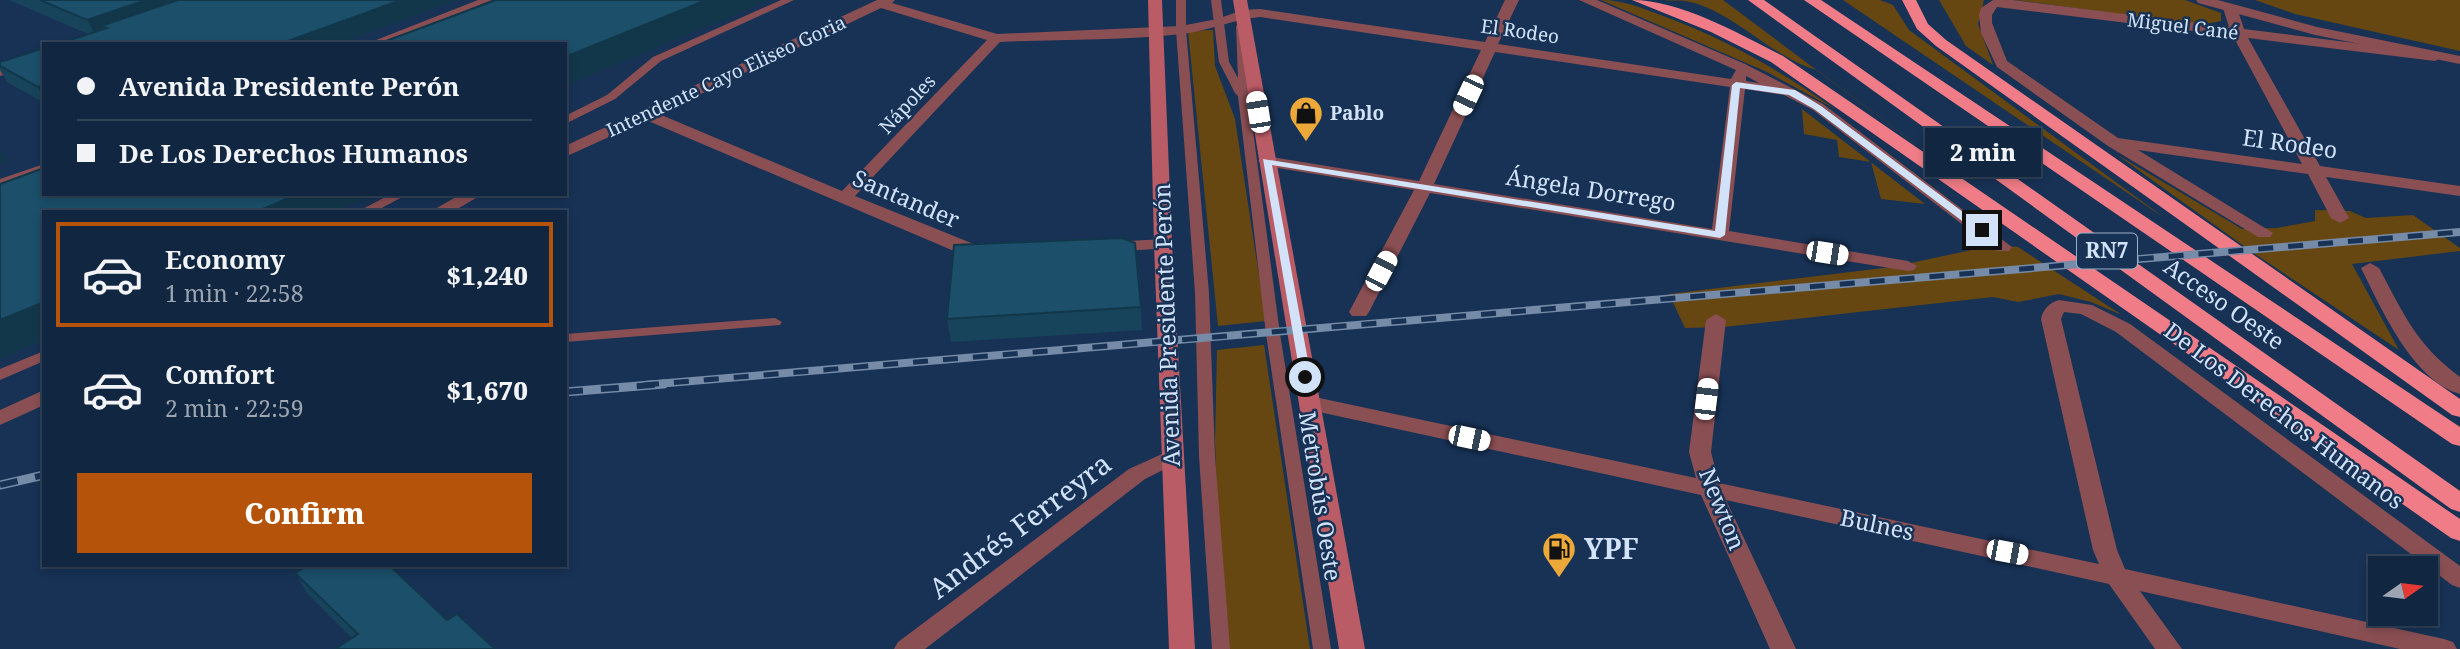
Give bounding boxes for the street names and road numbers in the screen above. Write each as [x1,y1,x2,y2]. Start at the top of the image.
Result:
street label: Miguel Cané [2126,6,2240,46]
street label: Intendente Cayo Eliseo Goria [602,9,850,143]
street label: El Rodeo [1479,13,1561,49]
street label: Nápoles [873,69,941,139]
street label: El Rodeo [2241,121,2340,165]
street label: Ángela Dorrego [1504,160,1678,218]
street label: Santander [848,161,965,235]
street label: Avenida Presidente Perón [1145,183,1187,467]
road number: RN7 [2077,233,2137,268]
street label: Acceso Oeste [2158,250,2291,357]
street label: De Los Derechos Humanos [2158,314,2411,516]
street label: Metrobús Oeste [1292,409,1350,583]
street label: Andrés Ferreyra [921,444,1118,606]
street label: Newton [1692,463,1754,555]
street label: Bulnes [1838,501,1917,547]

